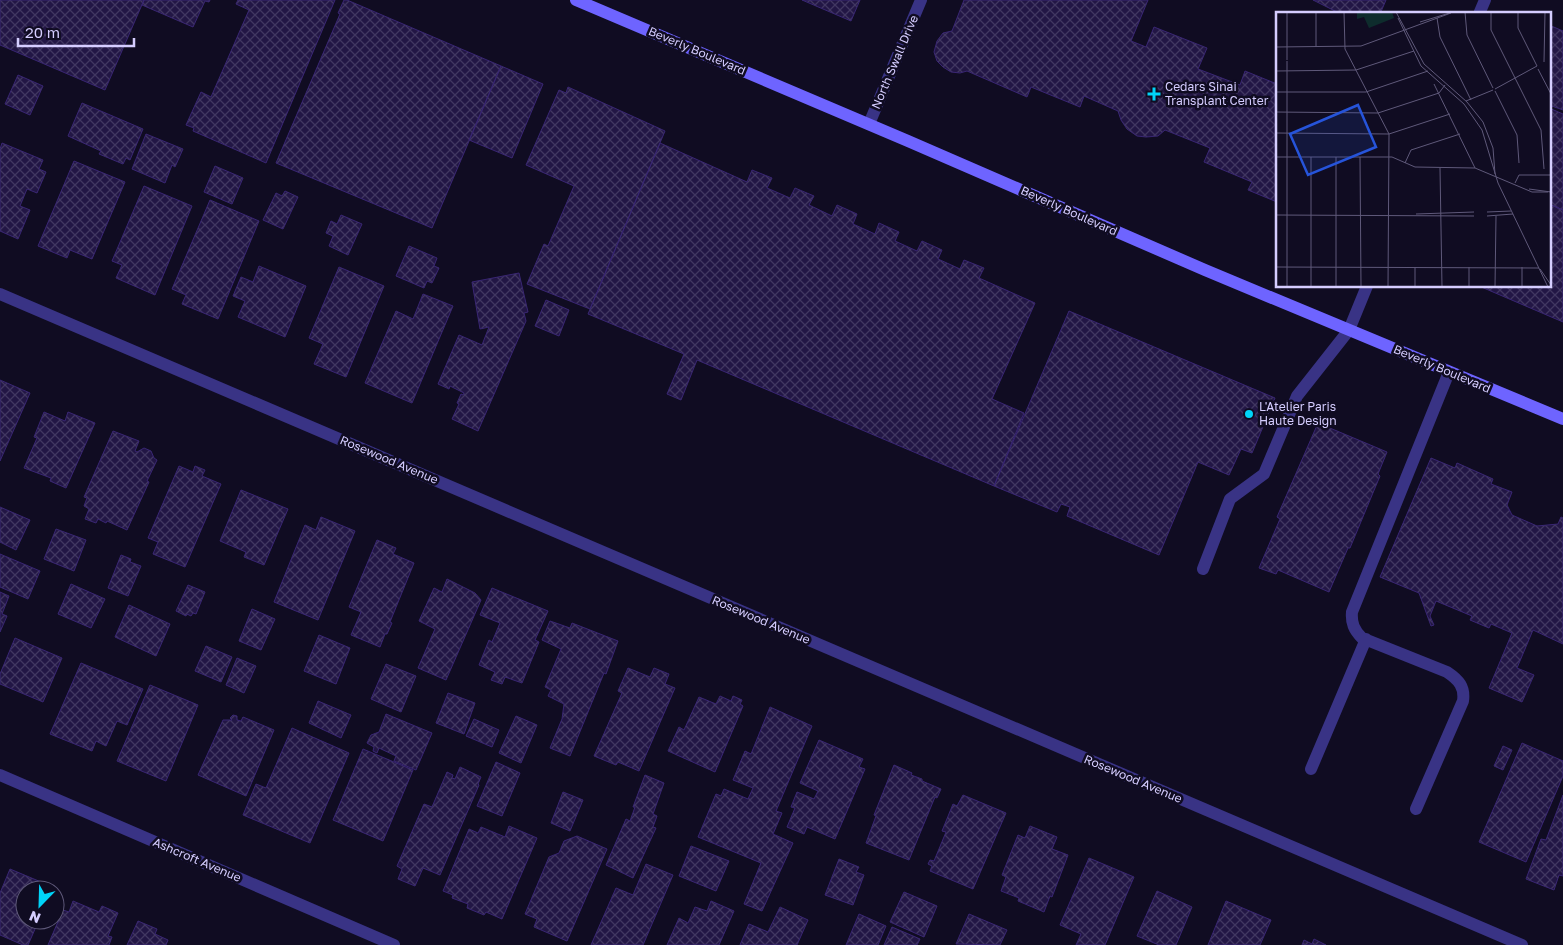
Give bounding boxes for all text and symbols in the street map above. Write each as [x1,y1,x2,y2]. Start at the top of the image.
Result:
inset map [1276,12,1550,288]
street label: North Swall Drive [868,13,921,111]
scale bar [18,15,134,47]
text: 20 m [25,23,60,41]
street label: Beverly Boulevard [646,23,748,78]
place label: Cedars Sinai Transplant Center [1165,79,1269,108]
marker: Cedars Sinai Transplant Center [1147,87,1161,101]
street label: Beverly Boulevard [1019,182,1120,239]
street label: Beverly Boulevard [1391,341,1493,396]
place label: L'Atelier Paris Haute Design [1259,399,1337,428]
marker: L'Atelier Paris Haute Design [1243,408,1255,420]
street label: Rosewood Avenue [338,432,441,487]
street label: Rosewood Avenue [710,592,813,647]
street label: Rosewood Avenue [1082,751,1185,806]
street label: Ashcroft Avenue [151,834,244,885]
north arrow [15,880,65,930]
text: N [27,908,43,927]

